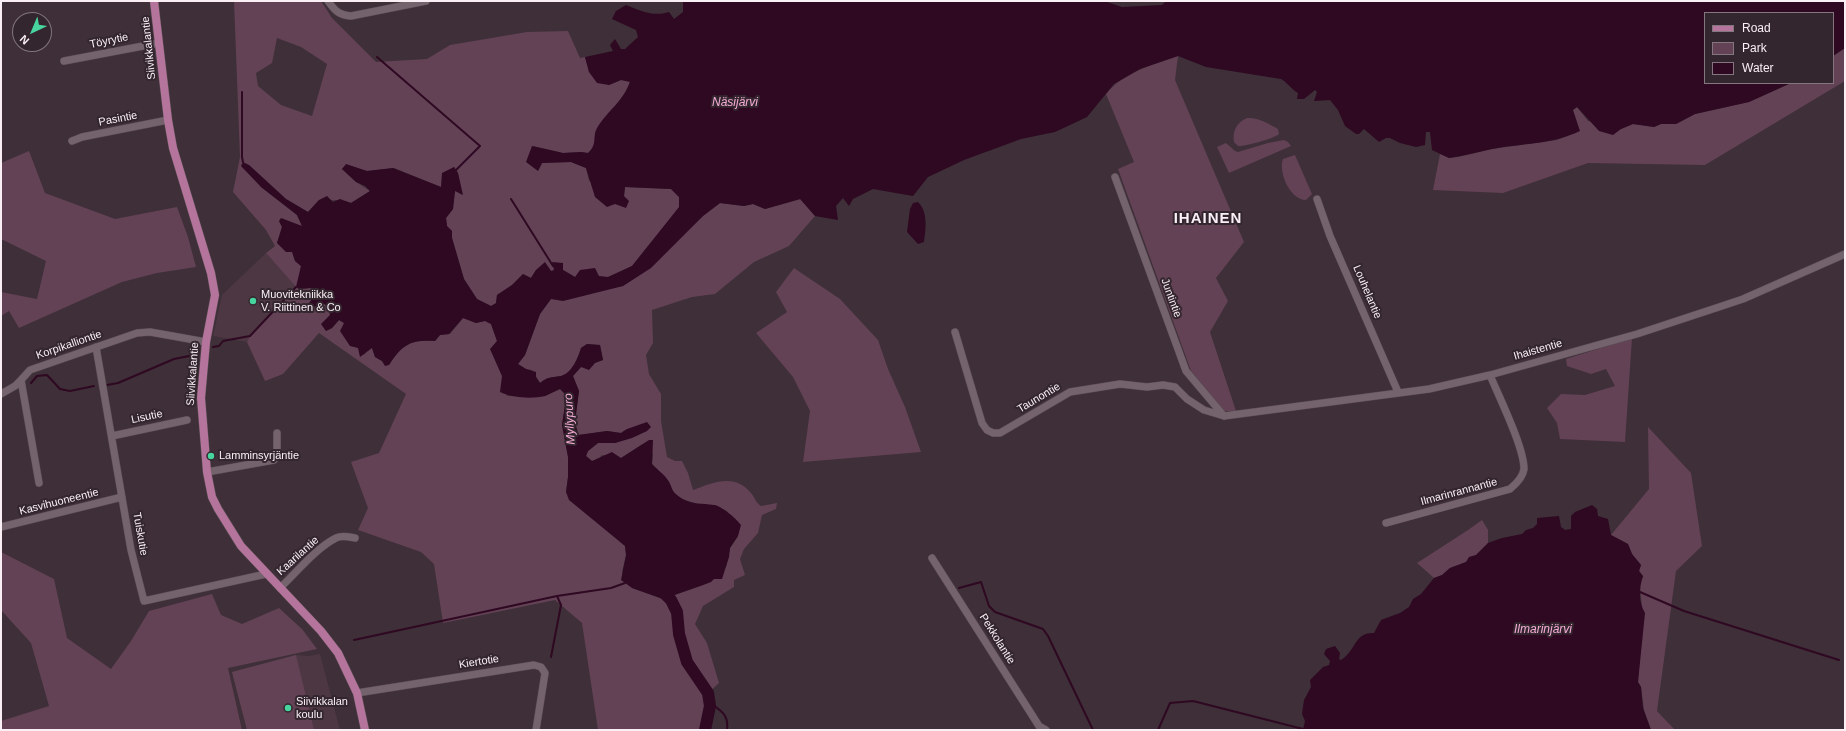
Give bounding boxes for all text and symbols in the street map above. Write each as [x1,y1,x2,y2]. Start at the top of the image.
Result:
north arrow [12,12,52,52]
legend [1704,12,1834,84]
street label: Siivikkalantie [139,16,159,80]
text: Road [1742,21,1771,35]
street label: Töyrytie [88,30,130,52]
text: N [17,33,31,47]
text: Park [1742,41,1767,55]
text: Water [1742,61,1774,75]
water label: Näsijärvi [712,96,758,110]
street label: Pasintie [98,109,138,129]
district label: IHAINEN [1174,210,1242,228]
street label: Louhelantie [1350,263,1384,321]
street label: Juntintie [1158,276,1184,320]
place label: Muovitekniikka V. Riittinen & Co [261,288,341,314]
marker: Muovitekniikka V. Riittinen & Co [248,296,258,306]
street label: Korpikalliontie [34,328,104,362]
street label: Ihaistentie [1512,337,1564,363]
street label: Siivikkalantie [184,342,202,406]
street label: Taunontie [1015,380,1063,416]
water label: Myllypuro [561,393,579,445]
street label: Lisutie [130,407,164,427]
place label: Lamminsyrjäntie [219,449,299,463]
marker: Lamminsyrjäntie [206,451,216,461]
street label: Ilmarinrannantie [1419,475,1499,509]
street label: Kasvihuoneentie [18,486,100,518]
street label: Tuiskutie [130,511,150,557]
street label: Kaarilantie [274,534,322,578]
street label: Pekkolantie [976,611,1018,667]
water label: Ilmarinjärvi [1514,623,1572,637]
street label: Kiertotie [458,652,500,672]
place label: Siivikkalan koulu [296,695,348,721]
marker: Siivikkalan koulu [283,703,293,713]

